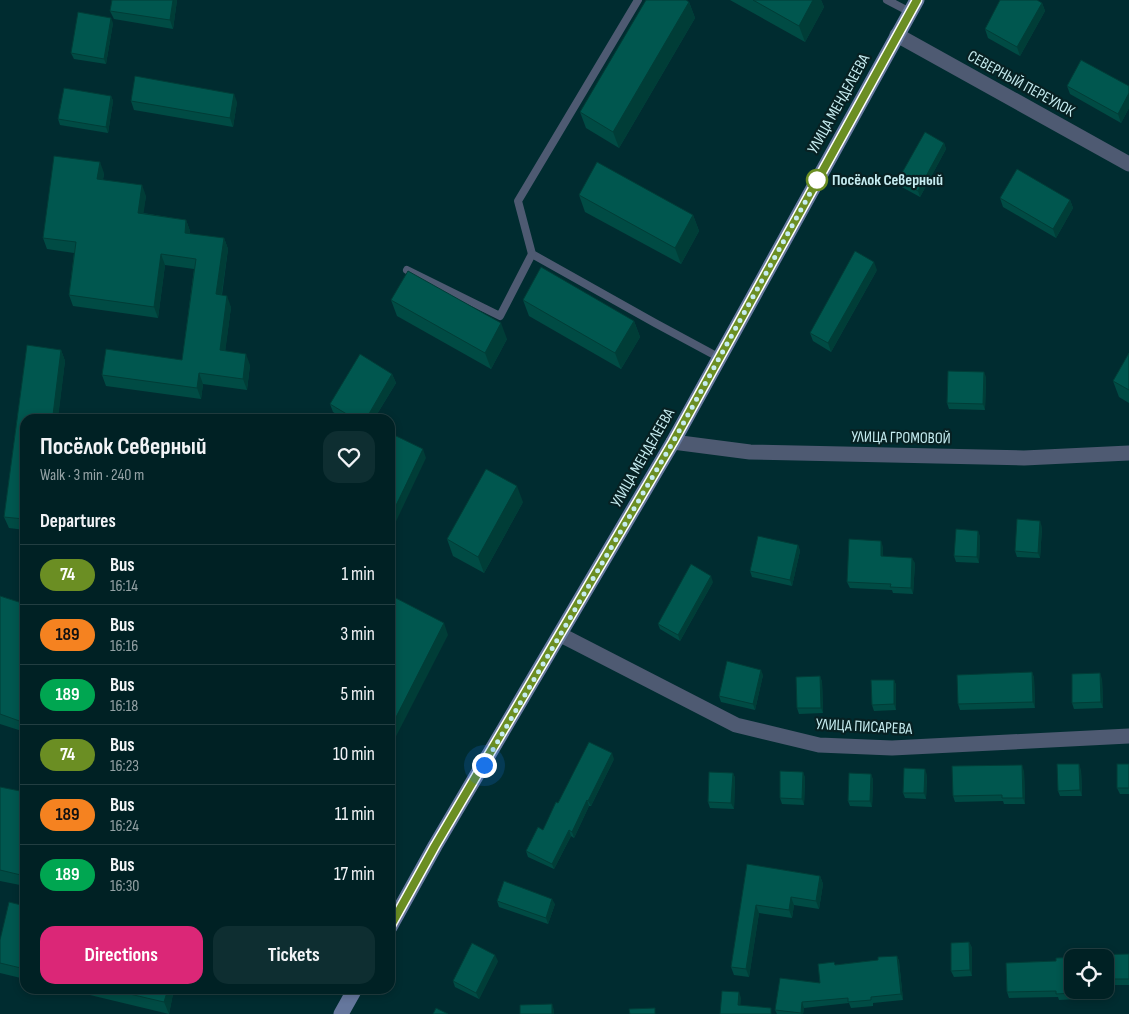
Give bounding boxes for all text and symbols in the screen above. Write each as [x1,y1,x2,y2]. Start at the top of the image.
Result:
street label: СЕВЕРНЫЙ ПЕРЕУЛОК [964,47,1079,122]
street label: УЛИЦА МЕНДЕЛЕЕВА [804,51,874,157]
marker: Посёлок Северный [806,169,828,191]
place label: Посёлок Северный [832,171,943,190]
street label: УЛИЦА МЕНДЕЛЕЕВА [607,405,679,511]
street label: УЛИЦА ГРОМОВОЙ [851,428,951,448]
button: heart [323,431,375,483]
text: Посёлок Северный [40,432,206,461]
text: Walk · 3 min · 240 m [40,466,144,485]
text: Departures [40,510,116,533]
text: Bus [110,554,135,577]
text: 1 min [341,563,375,586]
text: 74 [60,564,75,585]
text: 16:14 [110,577,138,596]
text: Bus [110,614,135,637]
text: 3 min [340,623,375,646]
text: 189 [55,624,80,645]
text: 16:16 [110,637,138,656]
text: Bus [110,674,135,697]
text: 5 min [340,683,375,706]
text: 189 [55,684,80,705]
text: 16:18 [110,697,138,716]
street label: УЛИЦА ПИСАРЕВА [815,715,913,739]
text: Bus [110,734,135,757]
text: 10 min [333,743,375,766]
text: 74 [60,744,75,765]
your location [472,753,497,778]
text: 16:23 [110,757,139,776]
text: Bus [110,794,135,817]
text: 11 min [335,803,375,826]
text: 189 [55,804,80,825]
text: 16:24 [110,817,139,836]
text: Bus [110,854,135,877]
text: 17 min [334,863,375,886]
text: 189 [55,864,80,885]
text: 16:30 [110,877,139,896]
button: Directions [40,926,203,984]
button: Tickets [213,926,375,984]
map controls [1064,949,1114,999]
button: locate [1064,949,1114,999]

